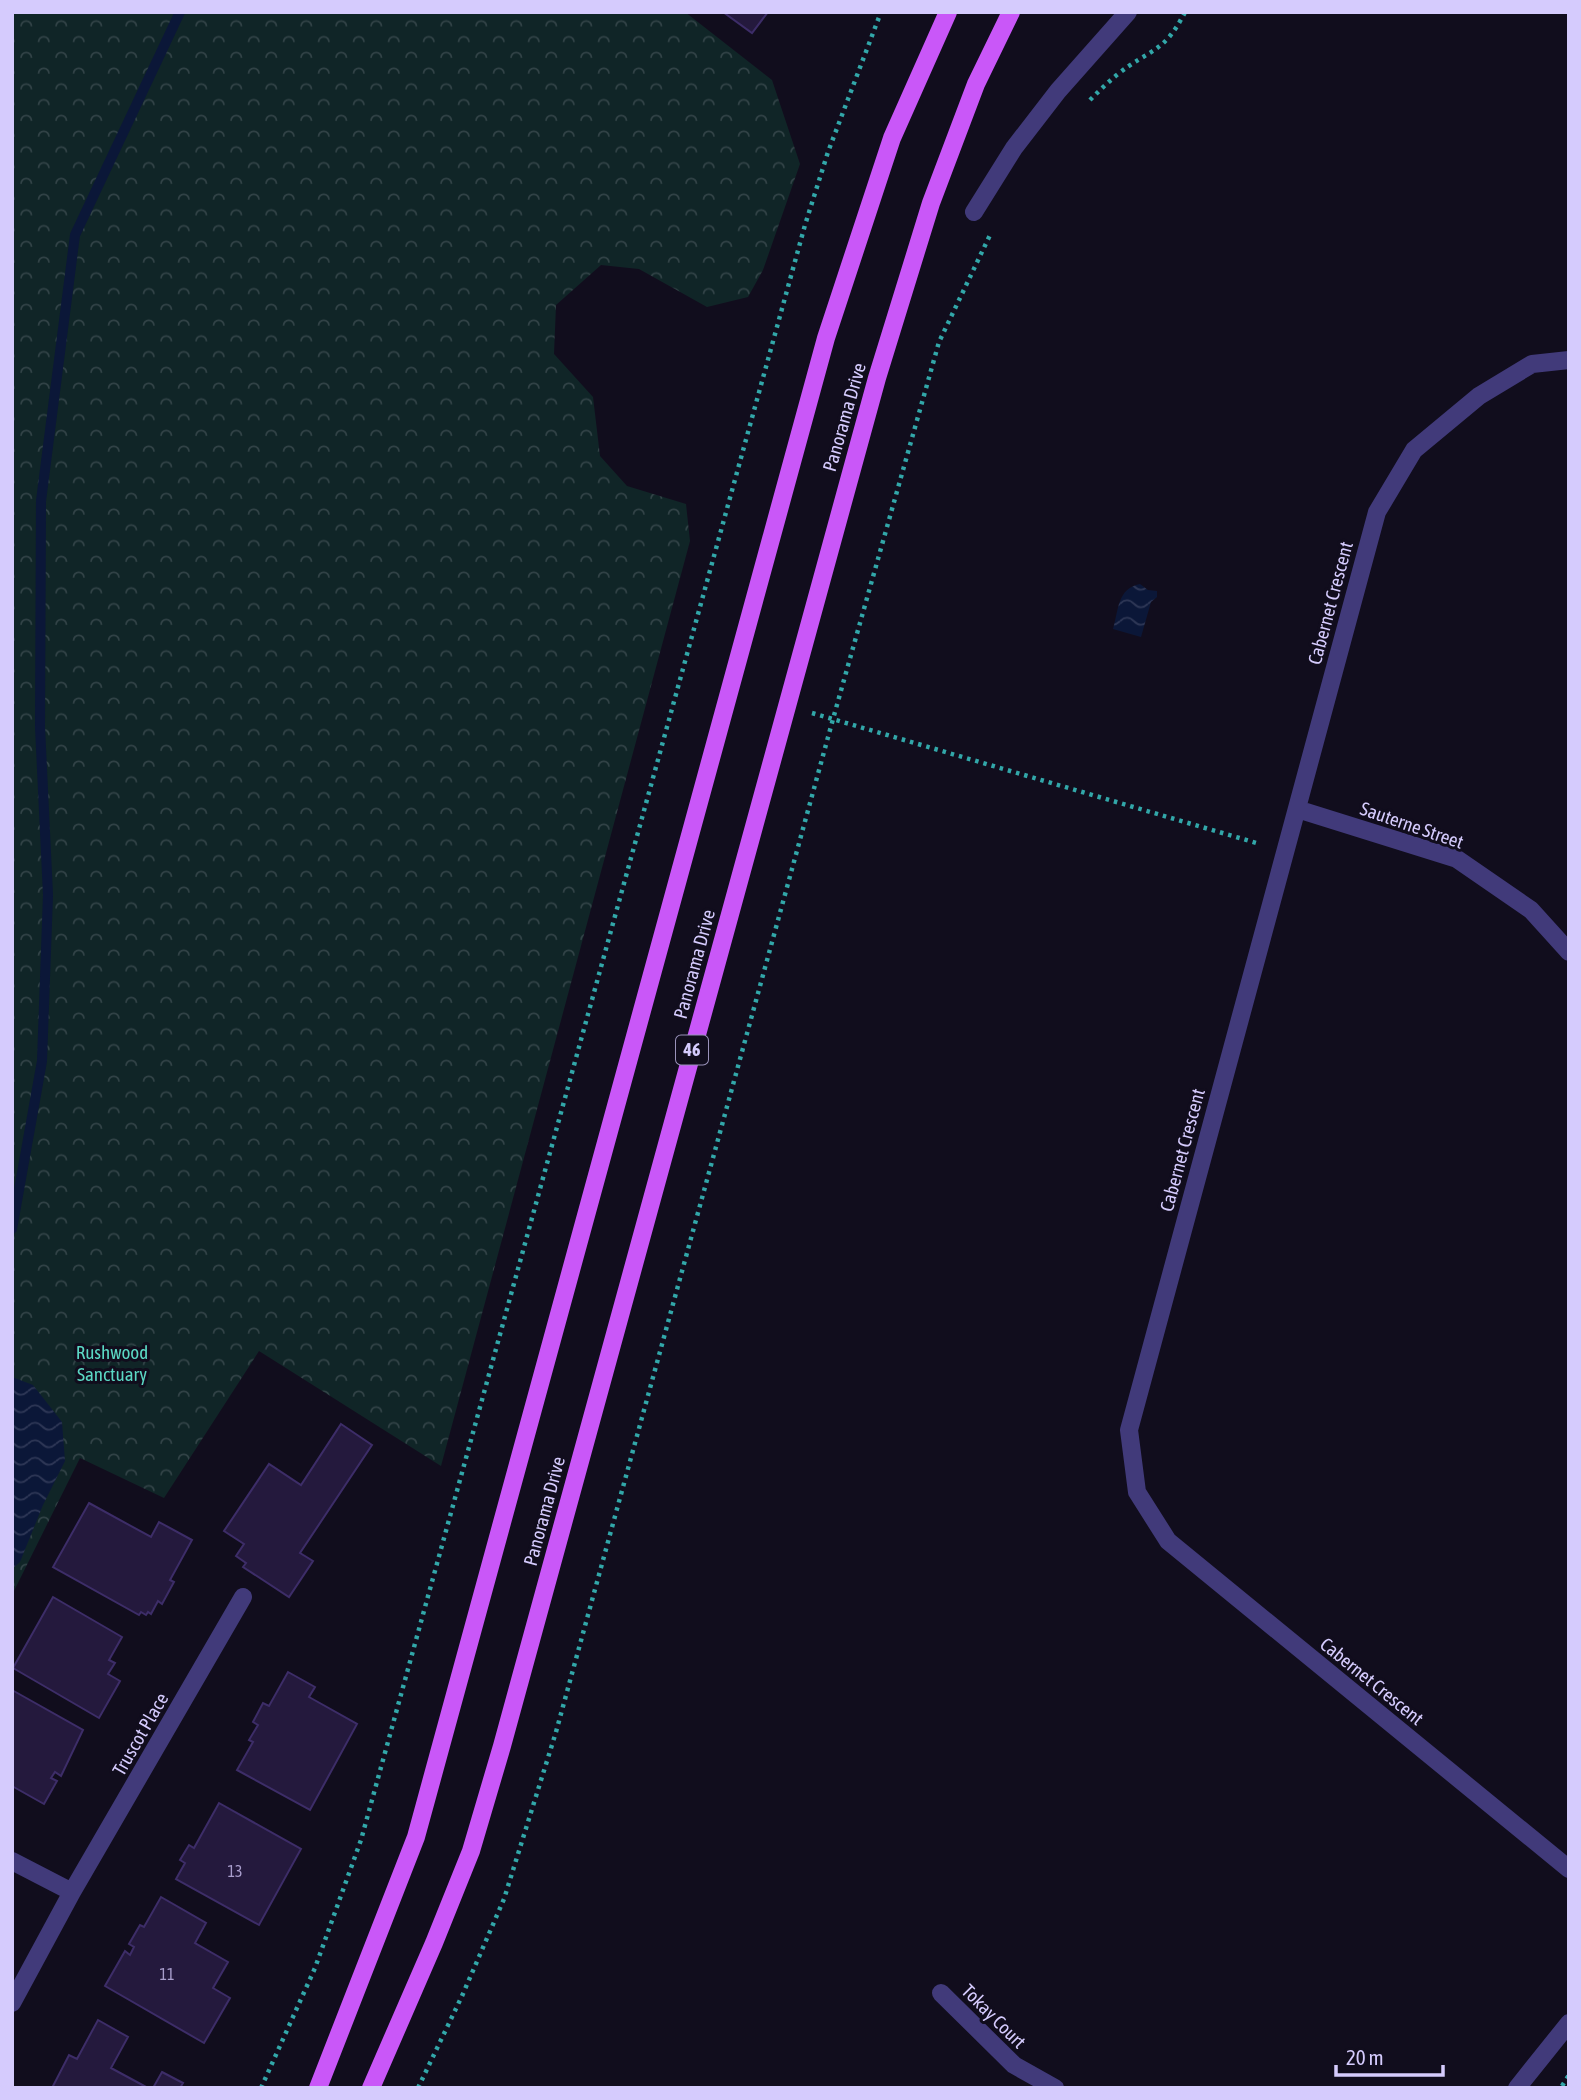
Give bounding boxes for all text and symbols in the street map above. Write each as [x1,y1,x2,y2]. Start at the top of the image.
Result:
street label: Panorama Drive [818,360,870,474]
street label: Cabernet Crescent [1303,539,1357,667]
street label: Sauterne Street [1358,797,1466,853]
street label: Panorama Drive [669,907,719,1021]
road number: 46 [676,1036,708,1064]
street label: Cabernet Crescent [1155,1086,1209,1214]
park label: Rushwood Sanctuary [76,1341,148,1385]
street label: Panorama Drive [519,1454,569,1568]
street label: Cabernet Crescent [1316,1633,1428,1729]
street label: Truscot Place [108,1689,172,1779]
house number: 13 [227,1862,243,1880]
house number: 11 [159,1965,175,1983]
street label: Tokay Court [957,1979,1031,2053]
scale bar [1336,2034,1443,2078]
text: 20 m [1346,2045,1384,2069]

